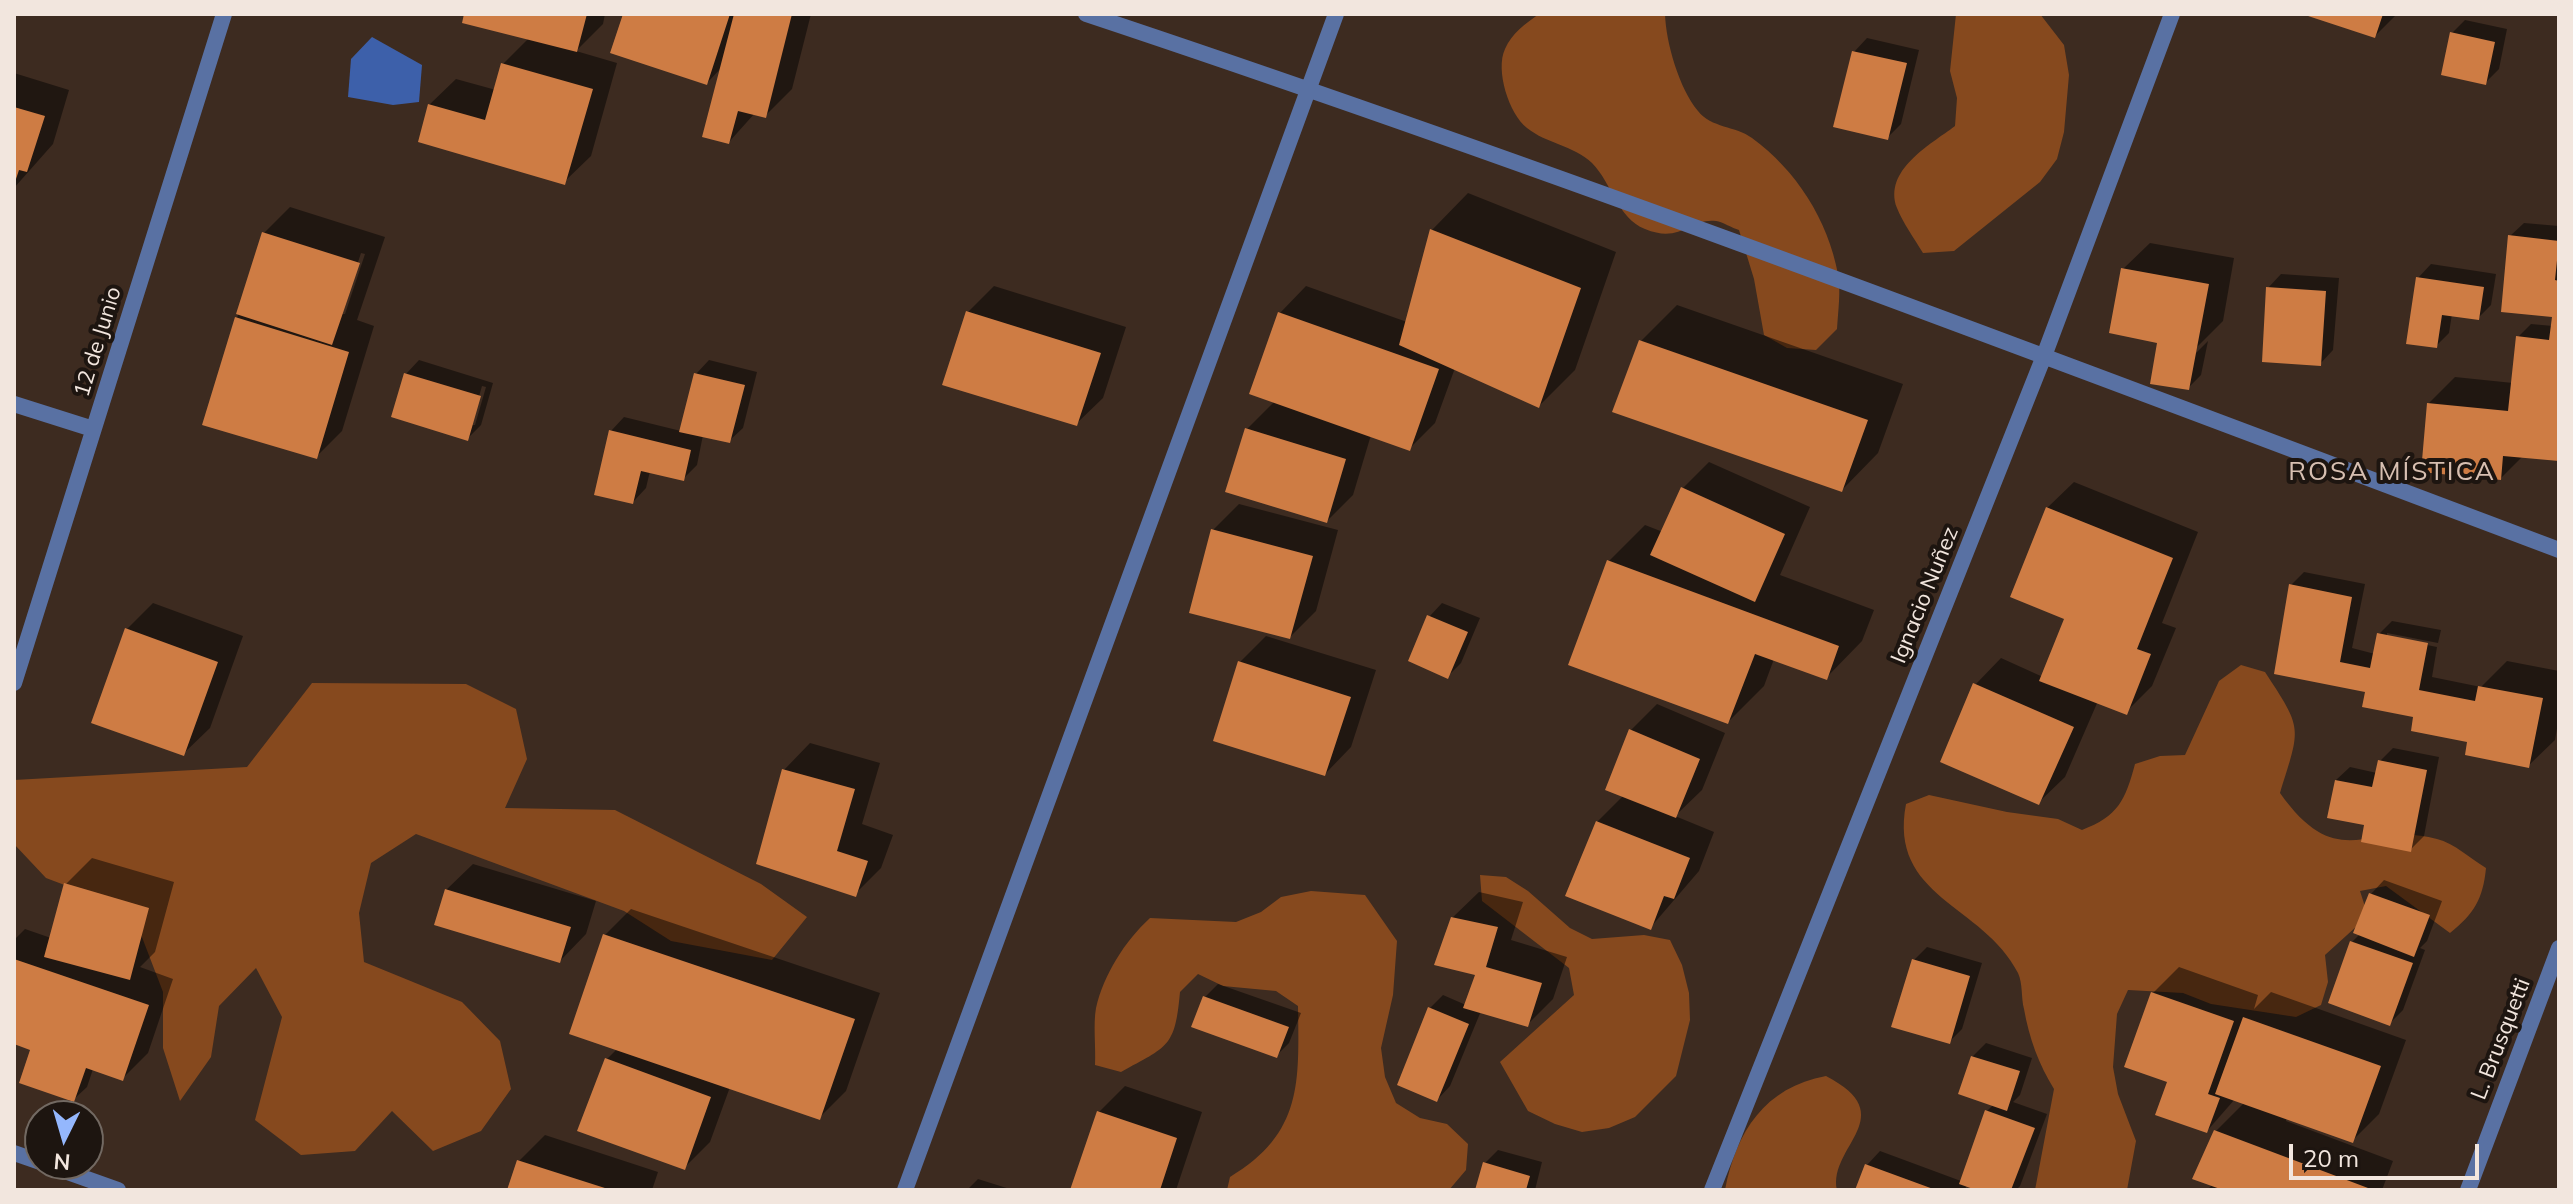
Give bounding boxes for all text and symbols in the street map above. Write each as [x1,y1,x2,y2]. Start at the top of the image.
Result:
street label: 12 de Junio [69,284,127,400]
district label: ROSA MÍSTICA [2288,456,2496,488]
street label: Ignacio Nuñez [1886,523,1964,667]
street label: L. Brusquetti [2466,975,2536,1103]
north arrow [24,1100,104,1180]
scale bar [2293,1128,2483,1178]
text: 20 m [2303,1143,2359,1173]
text: N [53,1147,72,1177]

